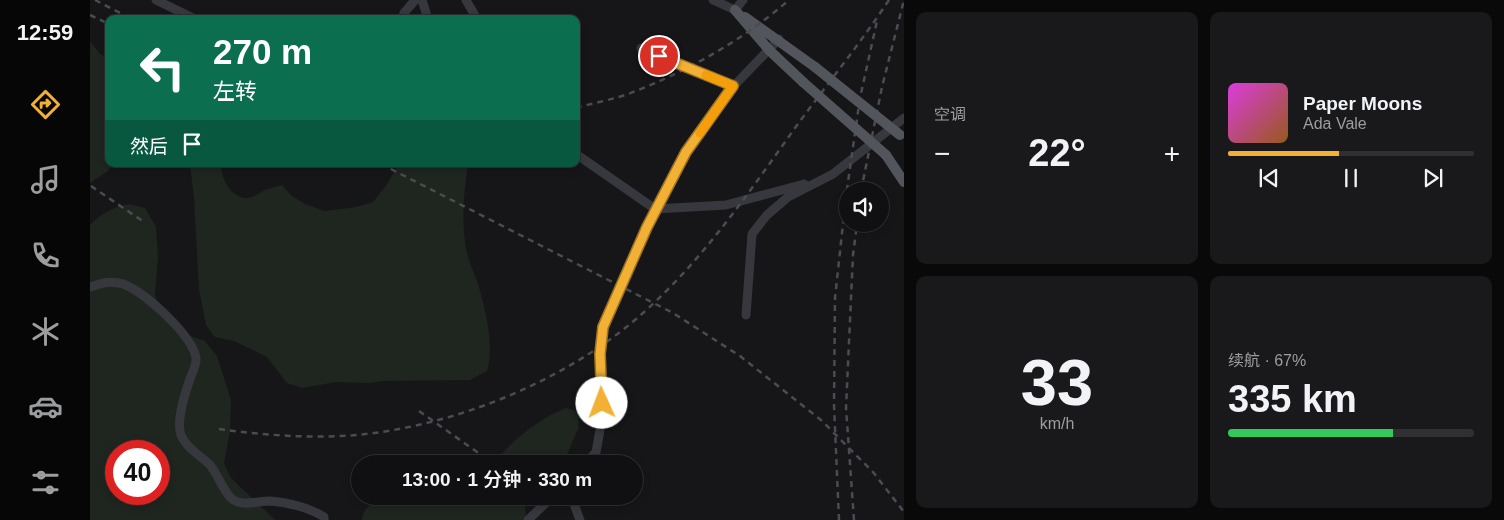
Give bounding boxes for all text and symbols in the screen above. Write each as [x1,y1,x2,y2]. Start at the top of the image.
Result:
text: 12:59 [17,20,73,45]
text: 270 m [213,32,312,71]
icon: left [130,35,195,100]
pin [638,35,680,77]
icon: arrive [645,42,673,70]
text: 左转 [213,79,257,104]
icon: directions [28,87,63,122]
text: Paper Moons [1303,93,1422,114]
text: 空调 [934,106,966,123]
text: Ada Vale [1303,115,1367,132]
icon: arrive [178,130,206,158]
text: 22° [1028,132,1086,174]
text: 然后 [130,136,168,157]
text: − [934,138,950,169]
text: + [1164,138,1180,169]
icon: music [28,162,63,197]
icon: previous [1255,164,1283,192]
icon: pause [1337,164,1365,192]
icon: next [1419,164,1447,192]
map controls [839,182,889,232]
button: sound [839,182,889,232]
icon: phone [28,238,63,273]
icon: climate [28,314,63,349]
text: 33 [1021,346,1093,419]
text: 续航 · 67% [1228,352,1306,369]
position arrow [575,376,627,428]
text: 335 km [1228,378,1357,420]
icon: car [28,389,63,424]
text: km/h [1040,415,1074,432]
speed limit sign: 40 [105,440,170,505]
icon: filters [28,465,63,500]
text: 13:00 · 1 分钟 · 330 m [402,469,592,490]

